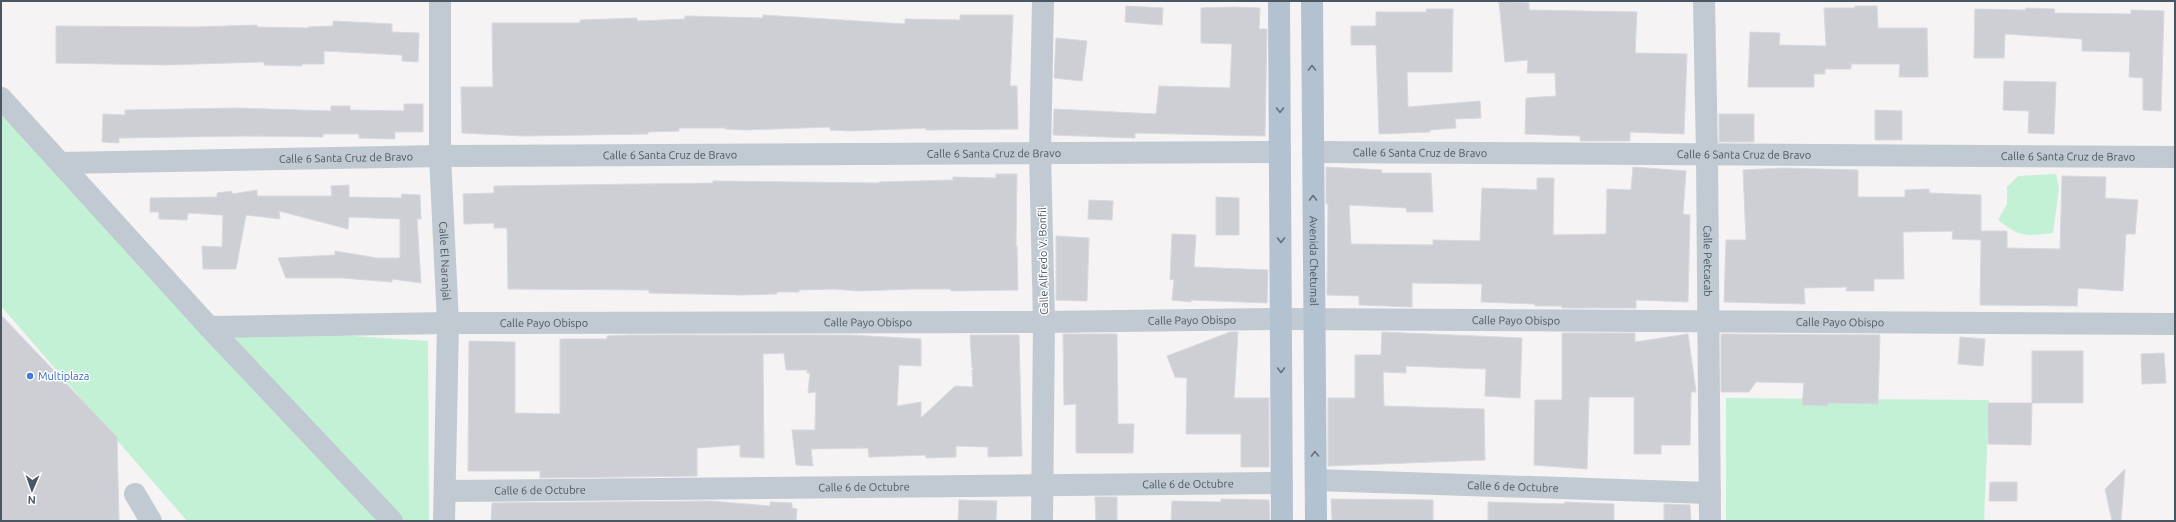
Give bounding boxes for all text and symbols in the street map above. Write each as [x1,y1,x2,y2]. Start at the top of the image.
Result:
one-way arrow [1308,65,1317,71]
one-way arrow [1276,107,1284,113]
street label: Calle 6 Santa Cruz de Bravo [1353,146,1487,159]
street label: Calle 6 Santa Cruz de Bravo [927,147,1061,160]
street label: Calle 6 Santa Cruz de Bravo [1677,148,1811,161]
street label: Calle 6 Santa Cruz de Bravo [603,149,737,161]
street label: Calle 6 Santa Cruz de Bravo [279,150,413,165]
street label: Calle 6 Santa Cruz de Bravo [2001,150,2135,163]
one-way arrow [1309,195,1317,201]
street label: Calle Alfredo V. Bonfil [1036,207,1050,315]
street label: Avenida Chetumal [1308,216,1320,306]
street label: Calle El Naranjal [437,221,453,301]
street label: Calle Petcacab [1702,225,1714,297]
one-way arrow [1277,237,1285,243]
street label: Calle Payo Obispo [1148,314,1236,327]
street label: Calle Payo Obispo [1472,314,1560,327]
street label: Calle Payo Obispo [824,316,912,328]
street label: Calle Payo Obispo [1796,316,1884,328]
street label: Calle Payo Obispo [500,317,588,329]
one-way arrow [1277,367,1285,373]
place label: Multiplaza [38,370,89,382]
marker: Multiplaza [25,371,35,381]
one-way arrow [1311,451,1319,457]
north arrow [12,470,52,510]
street label: Calle 6 de Octubre [1142,477,1234,490]
street label: Calle 6 de Octubre [1467,479,1559,494]
street label: Calle 6 de Octubre [818,481,910,493]
street label: Calle 6 de Octubre [494,484,586,497]
text: N [27,494,36,506]

